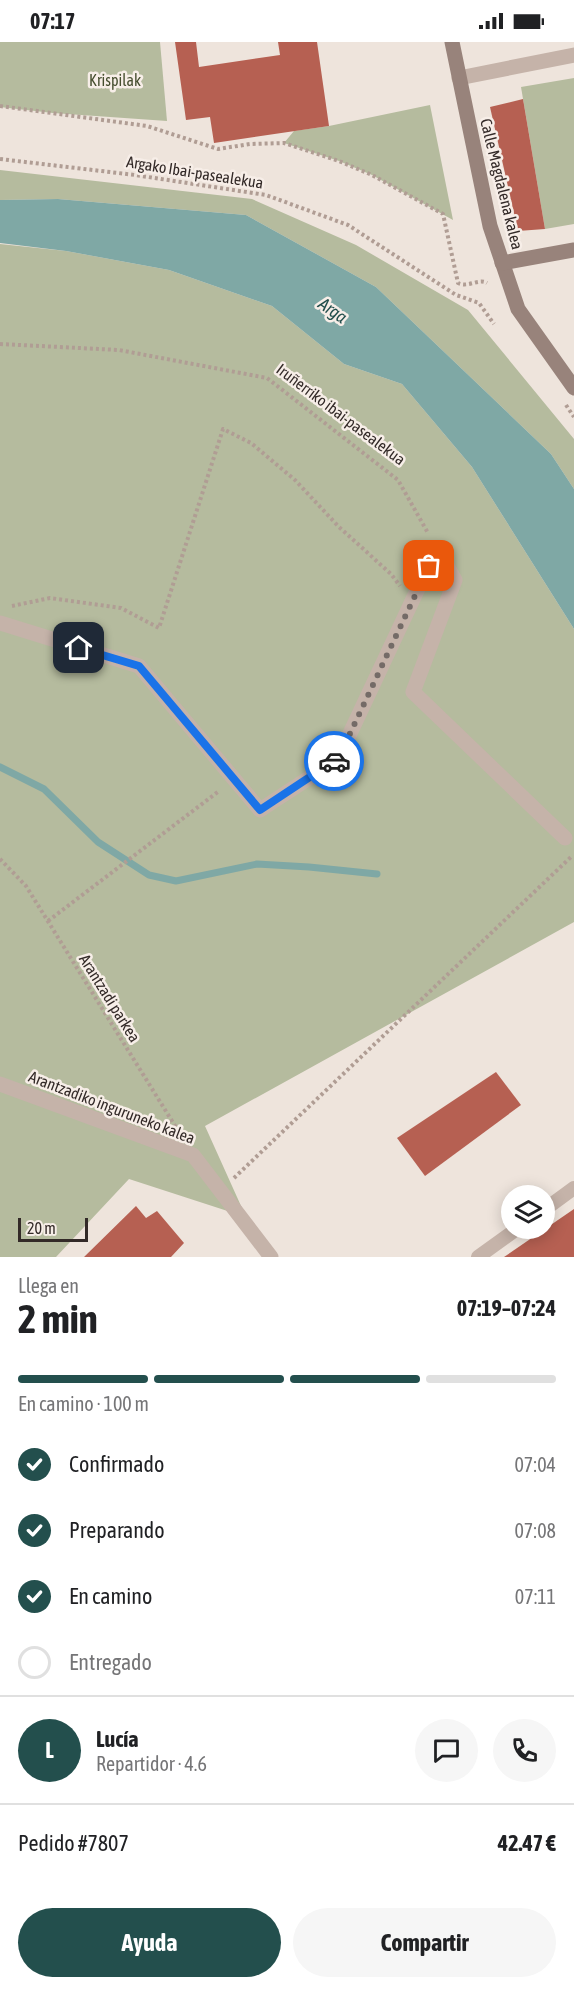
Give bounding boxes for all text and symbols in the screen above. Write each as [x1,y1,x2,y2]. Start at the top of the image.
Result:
text: 07:17 [30,8,75,34]
park label: Krispilak [89,71,141,90]
street label: Calle Magdalena kalea [476,117,527,252]
street label: Argako Ibai-pasealekua [125,152,265,193]
water label: Arga [314,292,352,328]
street label: Iruñerriko ibai-pasealekua [273,360,409,469]
pin [403,540,454,591]
icon: bag [412,549,445,582]
pin [53,622,104,673]
icon: home [62,631,95,664]
courier [304,731,364,791]
icon: car [318,745,351,778]
street label: Arantzadi parkea [75,951,144,1046]
street label: Arantzadiko inguruneko kalea [26,1067,197,1148]
map controls [501,1185,555,1239]
button: layers [501,1185,555,1239]
scale bar [18,1215,88,1242]
text: 20 m [27,1219,56,1237]
text: Llega en [18,1274,79,1297]
text: 07:19–07:24 [457,1295,556,1321]
text: 2 min [18,1297,98,1341]
text: En camino · 100 m [18,1392,149,1415]
icon: check [18,1448,51,1481]
text: Confirmado [69,1451,164,1477]
text: 07:04 [514,1453,556,1476]
icon: check [18,1514,51,1547]
text: Preparando [69,1517,165,1543]
text: 07:08 [514,1519,556,1542]
icon: check [18,1580,51,1613]
text: En camino [69,1583,152,1609]
text: 07:11 [515,1585,556,1608]
text: Entregado [69,1649,152,1675]
button: chat [415,1719,478,1782]
button: phone [493,1719,556,1782]
text: Lucía [96,1726,139,1752]
text: L [45,1737,54,1763]
text: Repartidor · 4.6 [96,1752,207,1775]
text: Pedido #7807 [18,1830,129,1856]
text: 42.47 € [498,1830,556,1856]
button: Ayuda [18,1908,281,1977]
button: Compartir [293,1908,556,1977]

